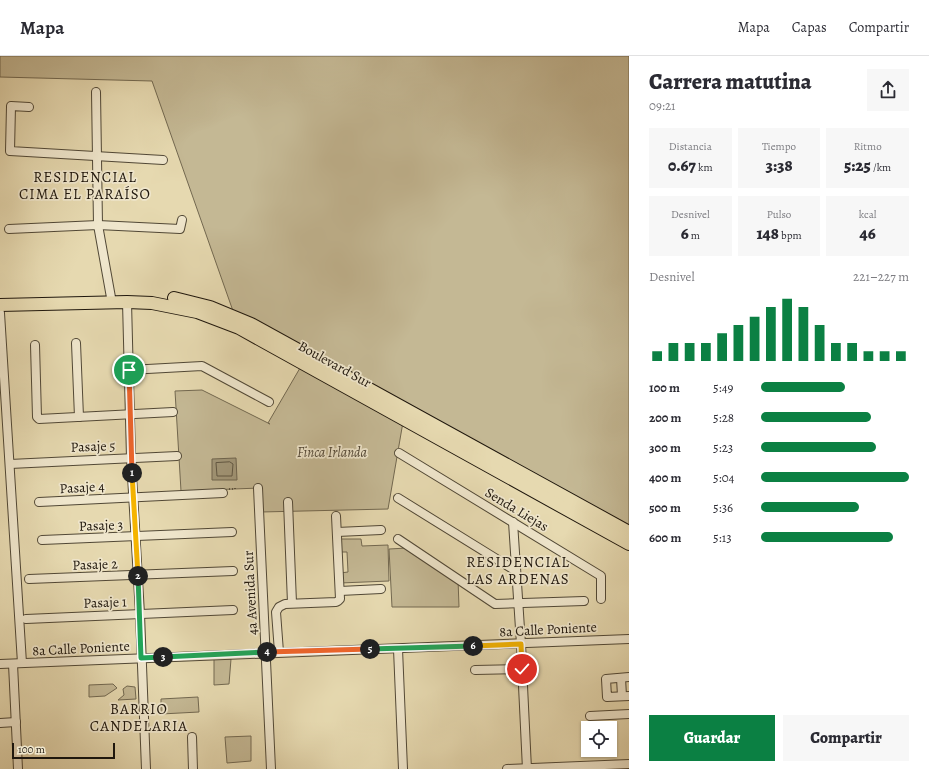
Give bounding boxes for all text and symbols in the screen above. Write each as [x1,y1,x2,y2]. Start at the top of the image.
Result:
text: Mapa [20,15,64,41]
text: Mapa [738,18,770,37]
text: Capas [792,18,827,37]
text: Compartir [849,18,909,37]
text: Carrera matutina [649,67,812,97]
button: share [867,69,909,111]
text: 09:21 [649,97,676,114]
text: Distancia [669,139,712,154]
text: Tiempo [762,139,796,154]
text: Ritmo [854,139,882,154]
text: 0.67 [668,154,696,177]
text: 3:38 [765,154,793,177]
text: 5:25 [844,154,871,177]
text: km [696,160,713,175]
text: /km [871,160,891,175]
district label: RESIDENCIAL CIMA EL PARAÍSO [19,167,151,204]
text: Desnivel [671,207,710,222]
text: Pulso [767,207,791,222]
text: kcal [859,207,876,222]
text: 6 [681,222,689,245]
text: 148 [756,222,779,245]
text: 46 [860,222,876,245]
text: m [689,228,700,243]
text: bpm [779,228,802,243]
text: Desnivel [649,268,695,285]
text: 221–227 m [853,268,909,285]
street label: Boulevard Sur [295,337,375,393]
pin [112,353,146,387]
icon: arrive [118,359,140,381]
text: 100 m [649,379,680,396]
text: 5:49 [713,379,734,396]
text: 200 m [649,409,682,426]
text: 5:28 [713,409,734,426]
street label: Pasaje 5 [70,436,116,457]
text: 300 m [649,439,681,456]
text: 5:23 [713,439,733,456]
park label: Finca Irlanda [297,443,368,462]
pin: 1 [122,463,142,483]
text: 1 [130,465,134,480]
text: 400 m [649,469,681,486]
text: 5:04 [713,469,735,486]
street label: Pasaje 4 [59,477,105,498]
street label: Senda Liejas [481,483,552,536]
text: 500 m [649,499,681,516]
text: 5:36 [713,499,733,516]
street label: Pasaje 3 [78,515,124,536]
text: 600 m [649,529,681,546]
text: 5:13 [713,529,732,546]
street label: 4a Avenida Sur [239,550,262,636]
district label: RESIDENCIAL LAS ARDENAS [466,552,570,589]
street label: Pasaje 2 [72,554,118,575]
pin: 2 [128,566,148,586]
text: 2 [135,568,141,583]
street label: Pasaje 1 [83,592,127,613]
street label: 8a Calle Poniente [499,617,597,642]
street label: 8a Calle Poniente [32,636,130,661]
pin: 6 [463,636,483,656]
text: 6 [470,638,476,653]
pin: 5 [360,639,380,659]
text: 5 [368,641,372,656]
pin: 4 [257,642,277,662]
text: 4 [264,644,270,659]
pin: 3 [153,647,173,667]
text: 3 [161,649,165,664]
pin [505,652,539,686]
icon: check [511,658,533,680]
district label: BARRIO CANDELARIA [90,699,188,736]
button: Guardar [649,715,775,761]
button: Compartir [783,715,909,761]
map controls [581,721,617,757]
button: locate [581,721,617,757]
scale bar [12,741,115,760]
text: 100 m [18,742,45,757]

